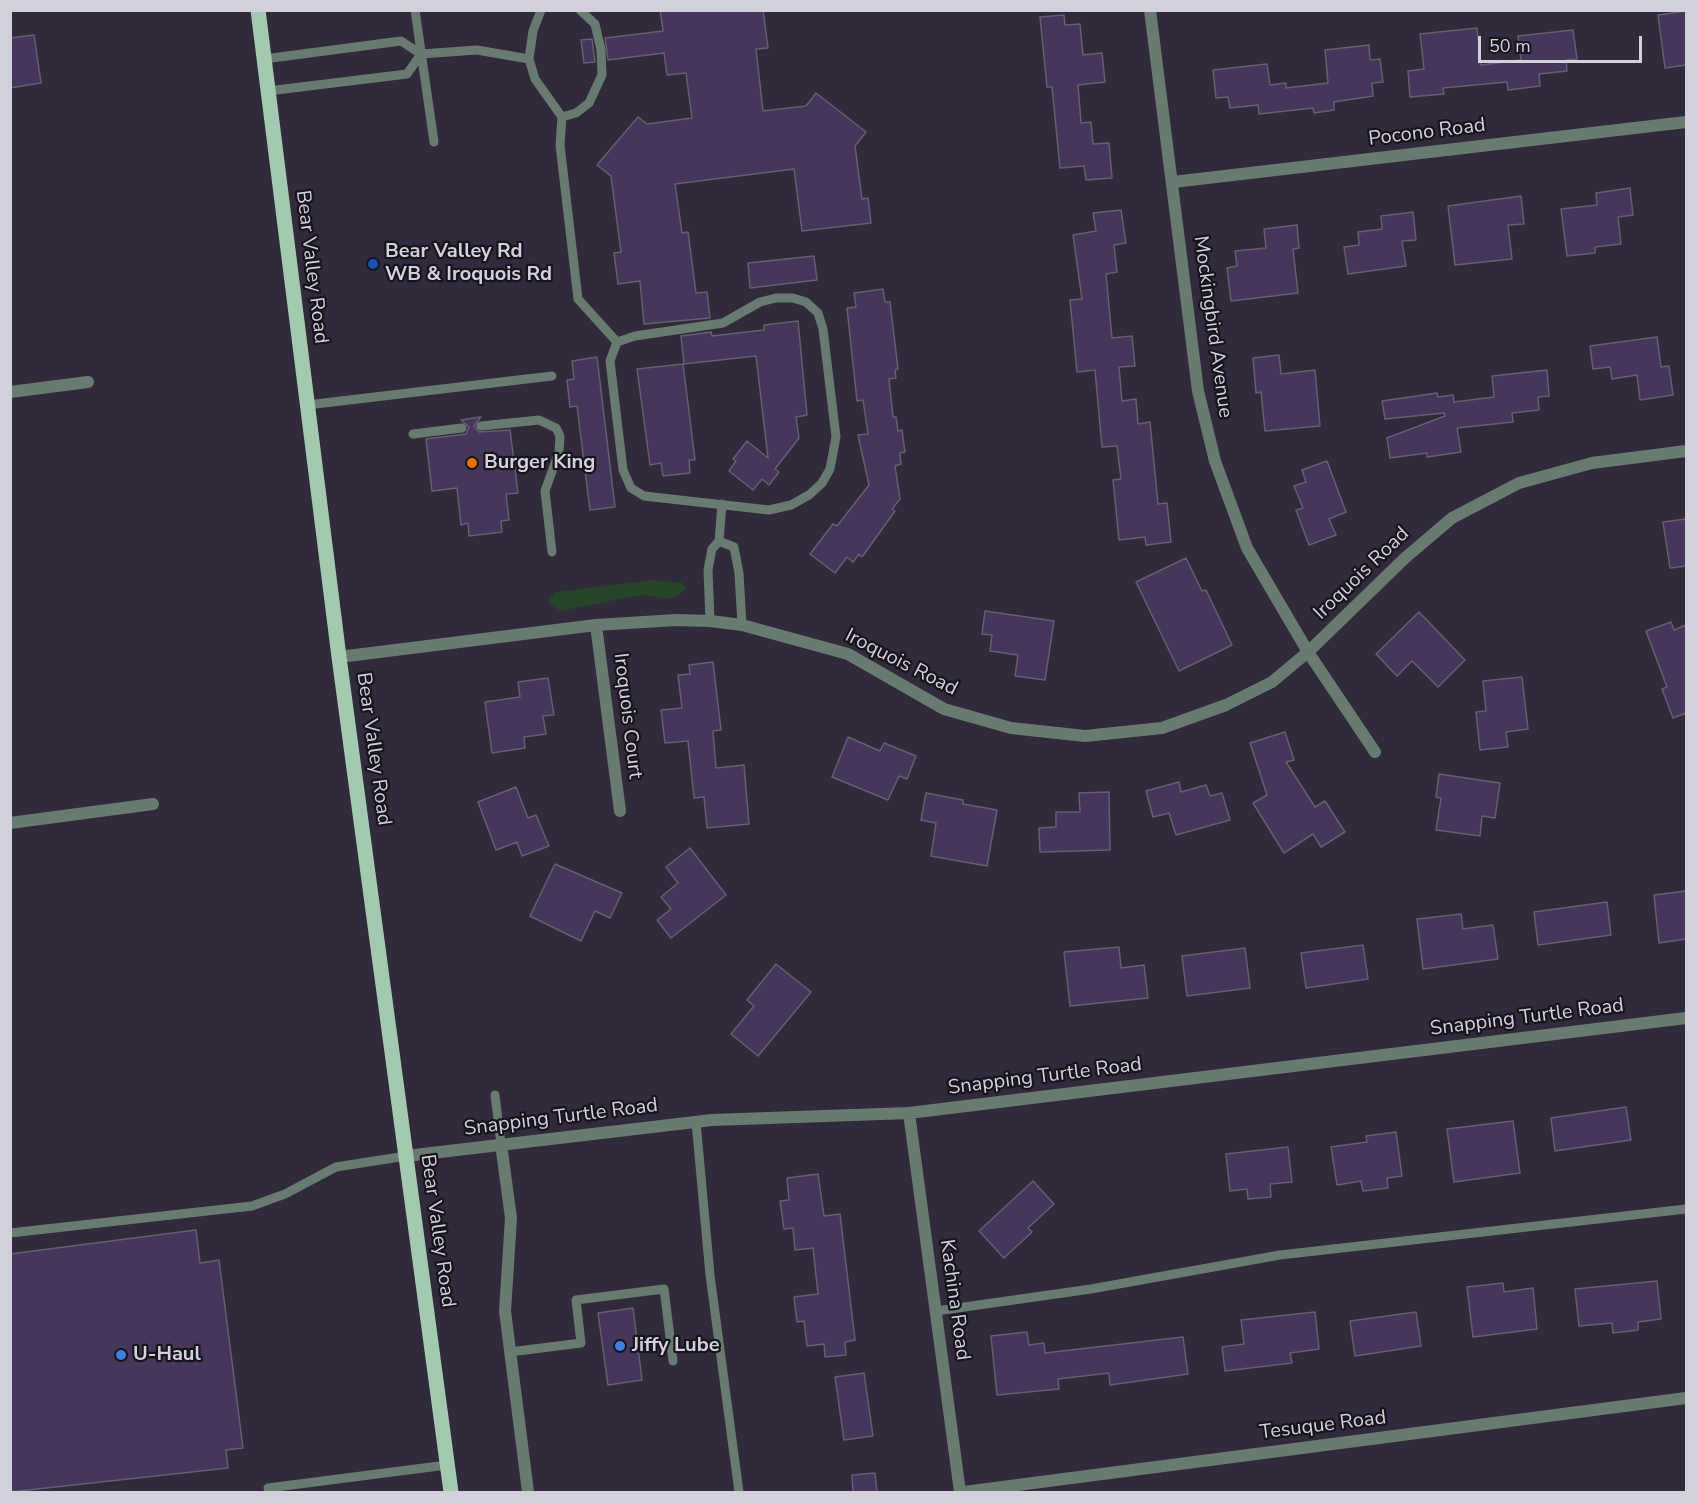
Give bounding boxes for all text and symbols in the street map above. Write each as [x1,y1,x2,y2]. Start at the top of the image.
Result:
scale bar [1481,24,1644,62]
text: 50 m [1489,34,1531,58]
street label: Pocono Road [1367,114,1487,152]
street label: Bear Valley Road [290,189,332,345]
street label: Mockingbird Avenue [1187,235,1237,419]
place label: Bear Valley Rd WB & Iroquois Rd [385,240,552,287]
marker: Bear Valley Rd WB & Iroquois Rd [366,257,380,271]
place label: Burger King [484,451,595,475]
marker: Burger King [465,456,479,470]
street label: Iroquois Road [1309,523,1415,625]
street label: Iroquois Road [841,624,961,702]
street label: Iroquois Court [607,652,647,780]
street label: Bear Valley Road [350,671,396,827]
street label: Snapping Turtle Road [1429,994,1625,1042]
street label: Snapping Turtle Road [947,1053,1143,1101]
street label: Snapping Turtle Road [463,1094,659,1142]
street label: Bear Valley Road [414,1153,460,1309]
street label: Kachina Road [934,1238,974,1362]
place label: Jiffy Lube [632,1334,719,1358]
marker: Jiffy Lube [613,1339,627,1353]
place label: U-Haul [133,1343,201,1367]
marker: U-Haul [114,1348,128,1362]
street label: Tesuque Road [1258,1406,1388,1446]

